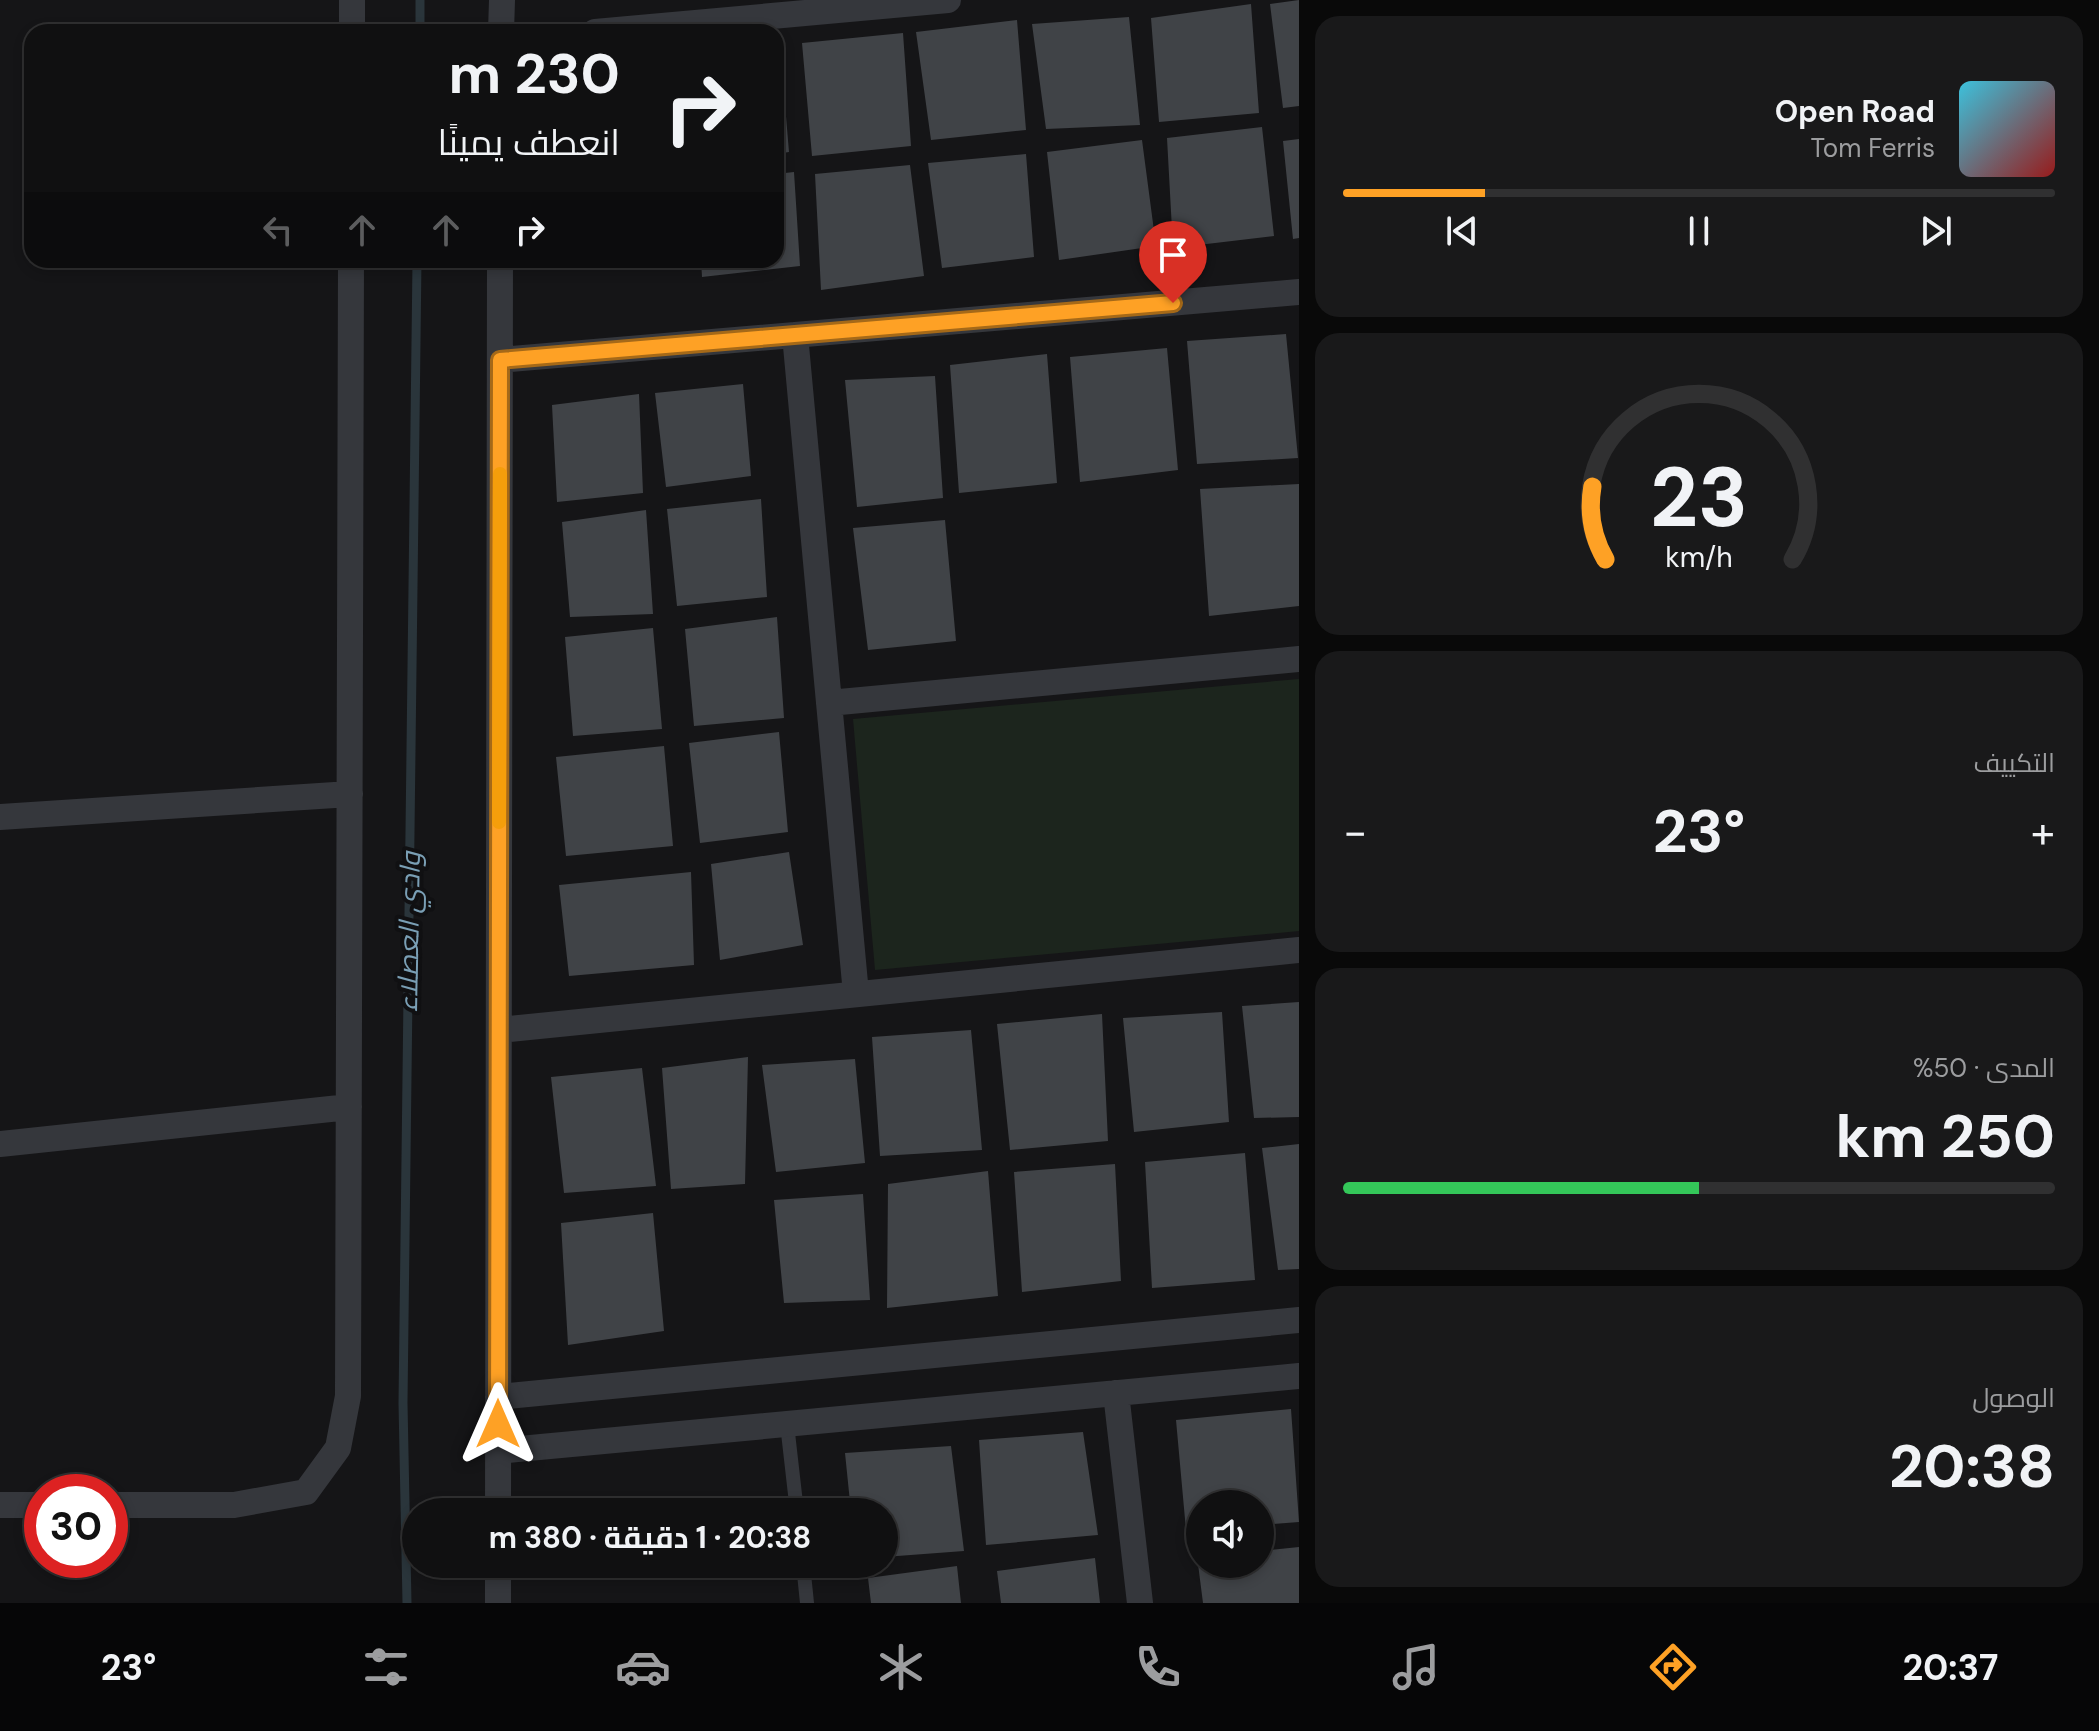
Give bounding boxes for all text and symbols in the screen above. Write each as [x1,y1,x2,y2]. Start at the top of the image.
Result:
text: 230 m [449,37,620,110]
icon: right [648,56,752,160]
text: Open Road [1775,92,1935,131]
text: انعطف يمينًا [438,119,620,166]
text: Tom Ferris [1811,131,1935,165]
icon: left [256,208,300,252]
icon: ahead [340,208,384,252]
icon: ahead [424,208,468,252]
icon: right [508,208,552,252]
icon: previous [1440,209,1484,253]
icon: pause [1677,209,1721,253]
icon: next [1914,209,1958,253]
pin [1139,221,1207,303]
icon: arrive [1151,233,1195,277]
text: 23 [1650,443,1748,552]
text: km/h [1665,539,1733,576]
text: التكييف [1973,746,2055,780]
text: 23° [1653,792,1745,871]
text: − [1343,803,1367,861]
text: + [2031,803,2055,861]
water label: وادي العصلاء [389,850,433,1013]
text: المدى · 50% [1913,1051,2055,1085]
text: 250 km [1836,1097,2055,1176]
text: الوصول [1972,1381,2055,1415]
position arrow [456,1382,540,1466]
text: 20:38 [1889,1427,2055,1506]
speed limit sign: 30 [24,1474,128,1578]
map controls [1186,1490,1274,1578]
button: sound [1186,1490,1274,1578]
text: 20:38 · 1 دقيقة · 380 m [489,1518,811,1557]
icon: filters [358,1639,414,1695]
icon: car [615,1639,671,1695]
icon: climate [873,1639,929,1695]
icon: phone [1130,1639,1186,1695]
icon: music [1388,1639,1444,1695]
icon: directions [1645,1639,1701,1695]
text: 23° [101,1644,156,1691]
text: 20:37 [1902,1644,1998,1691]

